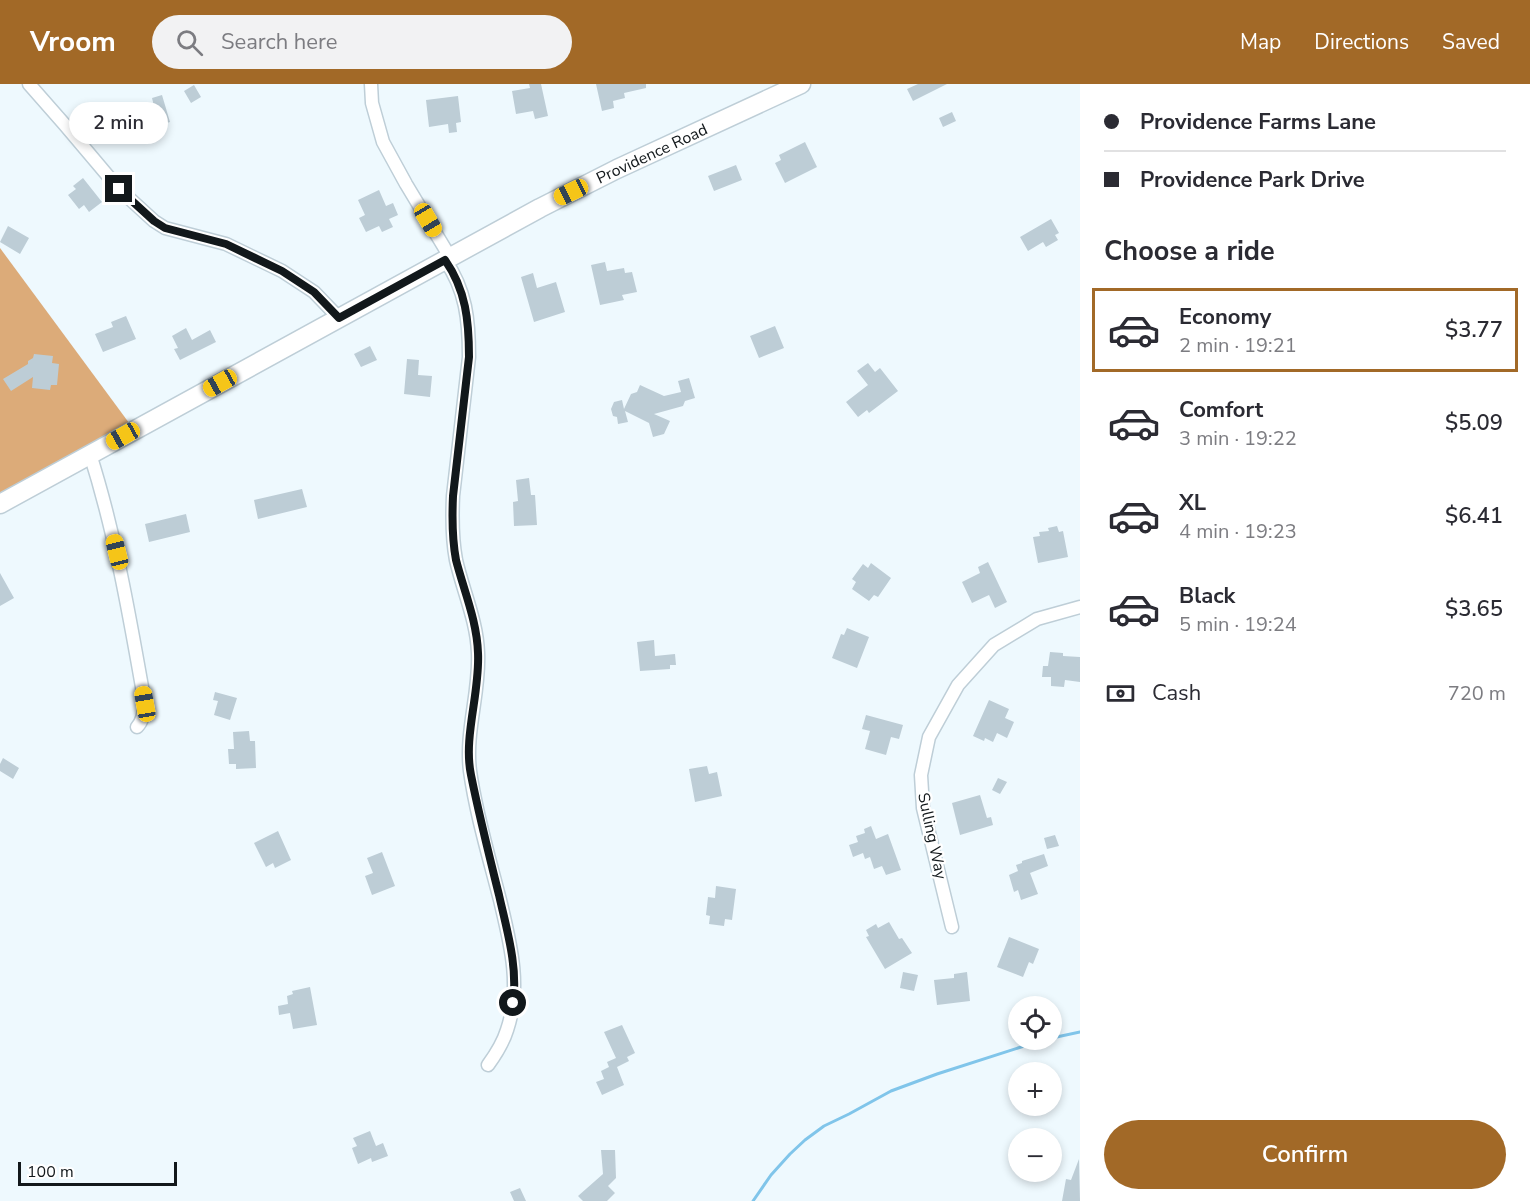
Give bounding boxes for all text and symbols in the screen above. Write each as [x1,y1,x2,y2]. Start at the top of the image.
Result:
search box [152,15,572,69]
text: Vroom [30,23,116,61]
icon: search [173,26,206,59]
text: Search here [221,27,338,57]
text: Map [1240,28,1281,56]
text: Directions [1314,28,1409,56]
text: Saved [1442,28,1500,56]
callout: 2 min [70,102,168,144]
text: Providence Farms Lane [1140,107,1376,137]
text: 2 min [93,109,144,136]
street label: Providence Road [593,119,711,189]
text: Providence Park Drive [1140,165,1365,195]
route end [105,175,132,202]
car [551,176,591,208]
car [411,200,445,240]
text: Choose a ride [1104,233,1275,270]
text: Economy [1179,302,1271,332]
icon: car [1107,303,1161,357]
text: $3.77 [1445,315,1503,345]
text: 2 min · 19:21 [1179,332,1297,359]
car [200,366,240,400]
text: Comfort [1179,395,1263,425]
icon: car [1107,396,1161,450]
text: $5.09 [1445,408,1503,438]
car [103,419,143,453]
text: 3 min · 19:22 [1179,425,1297,452]
text: XL [1179,488,1206,518]
icon: car [1107,489,1161,543]
text: $6.41 [1445,501,1503,531]
text: 4 min · 19:23 [1179,518,1297,545]
car [104,532,130,572]
text: Black [1179,581,1235,611]
icon: car [1107,582,1161,636]
text: $3.65 [1445,594,1503,624]
text: 5 min · 19:24 [1179,611,1297,638]
icon: cash [1104,677,1137,710]
text: Cash [1152,678,1201,708]
text: 720 m [1448,680,1506,707]
car [133,685,157,723]
street label: Sulling Way [912,791,952,882]
route start [499,989,526,1016]
map controls [1008,996,1062,1182]
button: locate [1008,996,1062,1050]
button: + [1008,1062,1062,1116]
button: Confirm [1104,1120,1506,1189]
button: − [1008,1128,1062,1182]
scale bar [18,1159,177,1186]
text: 100 m [27,1161,74,1183]

